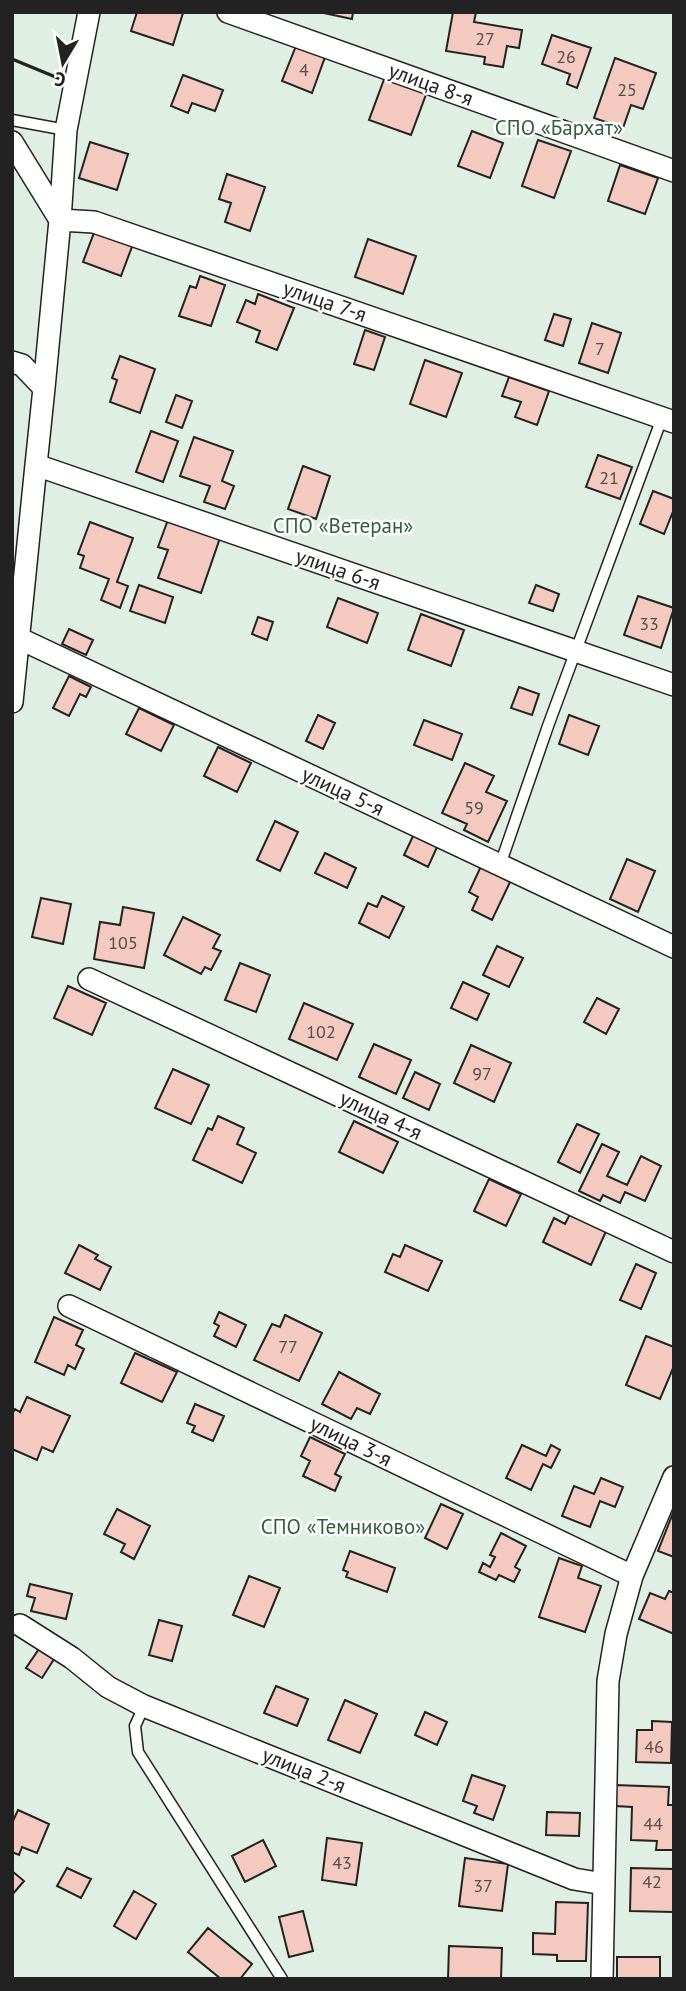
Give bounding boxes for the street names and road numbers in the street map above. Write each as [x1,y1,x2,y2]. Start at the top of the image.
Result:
street label: улица 8-я [385,56,477,112]
street label: улица 7-я [280,274,370,328]
street label: улица 6-я [292,542,384,596]
street label: улица 5-я [297,760,389,822]
street label: улица 4-я [335,1084,427,1146]
street label: улица 3-я [306,1410,396,1472]
street label: улица 2-я [258,1741,350,1799]

